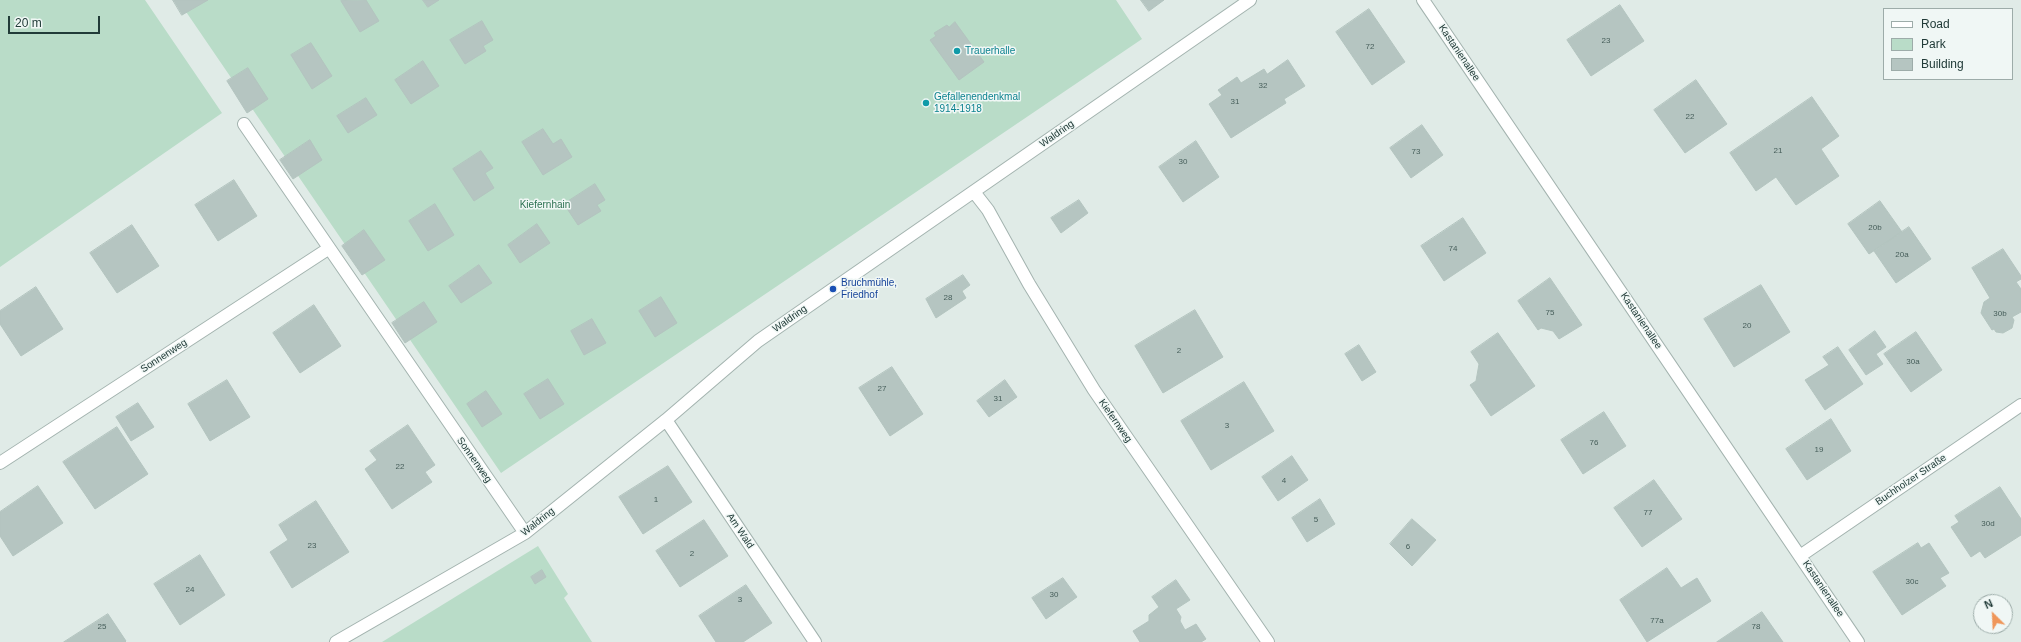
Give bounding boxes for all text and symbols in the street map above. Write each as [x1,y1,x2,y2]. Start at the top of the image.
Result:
scale bar [10,8,102,34]
legend [1883,8,2013,80]
text: 20 m [15,16,42,30]
text: Road [1921,17,1950,31]
street label: Kastanienallee [1436,22,1482,84]
house number: 23 [1602,36,1610,46]
text: Park [1921,37,1946,51]
house number: 72 [1366,42,1374,52]
place label: Trauerhalle [965,45,1015,57]
marker: Trauerhalle [952,46,962,56]
text: Building [1921,57,1964,71]
house number: 32 [1259,81,1267,91]
place label: Gefallenendenkmal 1914-1918 [934,91,1020,114]
house number: 31 [1231,97,1239,107]
marker: Gefallenendenkmal 1914-1918 [921,98,931,108]
house number: 22 [1686,112,1694,122]
street label: Waldring [1038,118,1076,150]
house number: 21 [1774,146,1782,156]
house number: 73 [1412,147,1420,157]
house number: 30 [1179,157,1187,167]
park label: Kiefernhain [520,199,570,211]
house number: 20b [1868,223,1882,233]
house number: 74 [1449,244,1457,254]
house number: 20a [1895,250,1909,260]
place label: Bruchmühle, Friedhof [841,277,897,300]
marker: Bruchmühle, Friedhof [828,284,838,294]
street label: Kastanienallee [1618,290,1664,352]
house number: 28 [944,293,952,303]
street label: Waldring [771,303,809,335]
house number: 75 [1546,308,1554,318]
house number: 30b [1993,309,2007,319]
house number: 20 [1743,321,1751,331]
street label: Sonnenweg [139,337,189,375]
house number: 2 [1177,346,1181,356]
house number: 30a [1906,357,1920,367]
house number: 27 [878,384,886,394]
house number: 31 [994,394,1002,404]
street label: Kiefernweg [1096,397,1134,445]
house number: 3 [1225,421,1229,431]
street label: Sonnenweg [454,435,494,485]
house number: 76 [1590,438,1598,448]
house number: 19 [1815,445,1823,455]
street label: Buchholzer Straße [1873,452,1949,508]
house number: 22 [396,462,404,472]
house number: 4 [1282,476,1286,486]
house number: 1 [654,495,658,505]
street label: Waldring [519,505,557,539]
house number: 77 [1644,508,1652,518]
street label: Am Wald [724,511,756,551]
house number: 5 [1314,515,1318,525]
house number: 30d [1981,519,1995,529]
house number: 23 [308,541,316,551]
house number: 6 [1406,542,1410,552]
house number: 2 [690,549,694,559]
street label: Kastanienallee [1800,558,1846,620]
house number: 30c [1906,577,1918,587]
house number: 24 [186,585,194,595]
house number: 30 [1050,590,1058,600]
north arrow [1973,594,2013,634]
house number: 3 [738,595,742,605]
text: N [1982,597,1995,611]
house number: 77a [1650,616,1664,626]
house number: 25 [98,622,106,632]
house number: 78 [1752,622,1760,632]

